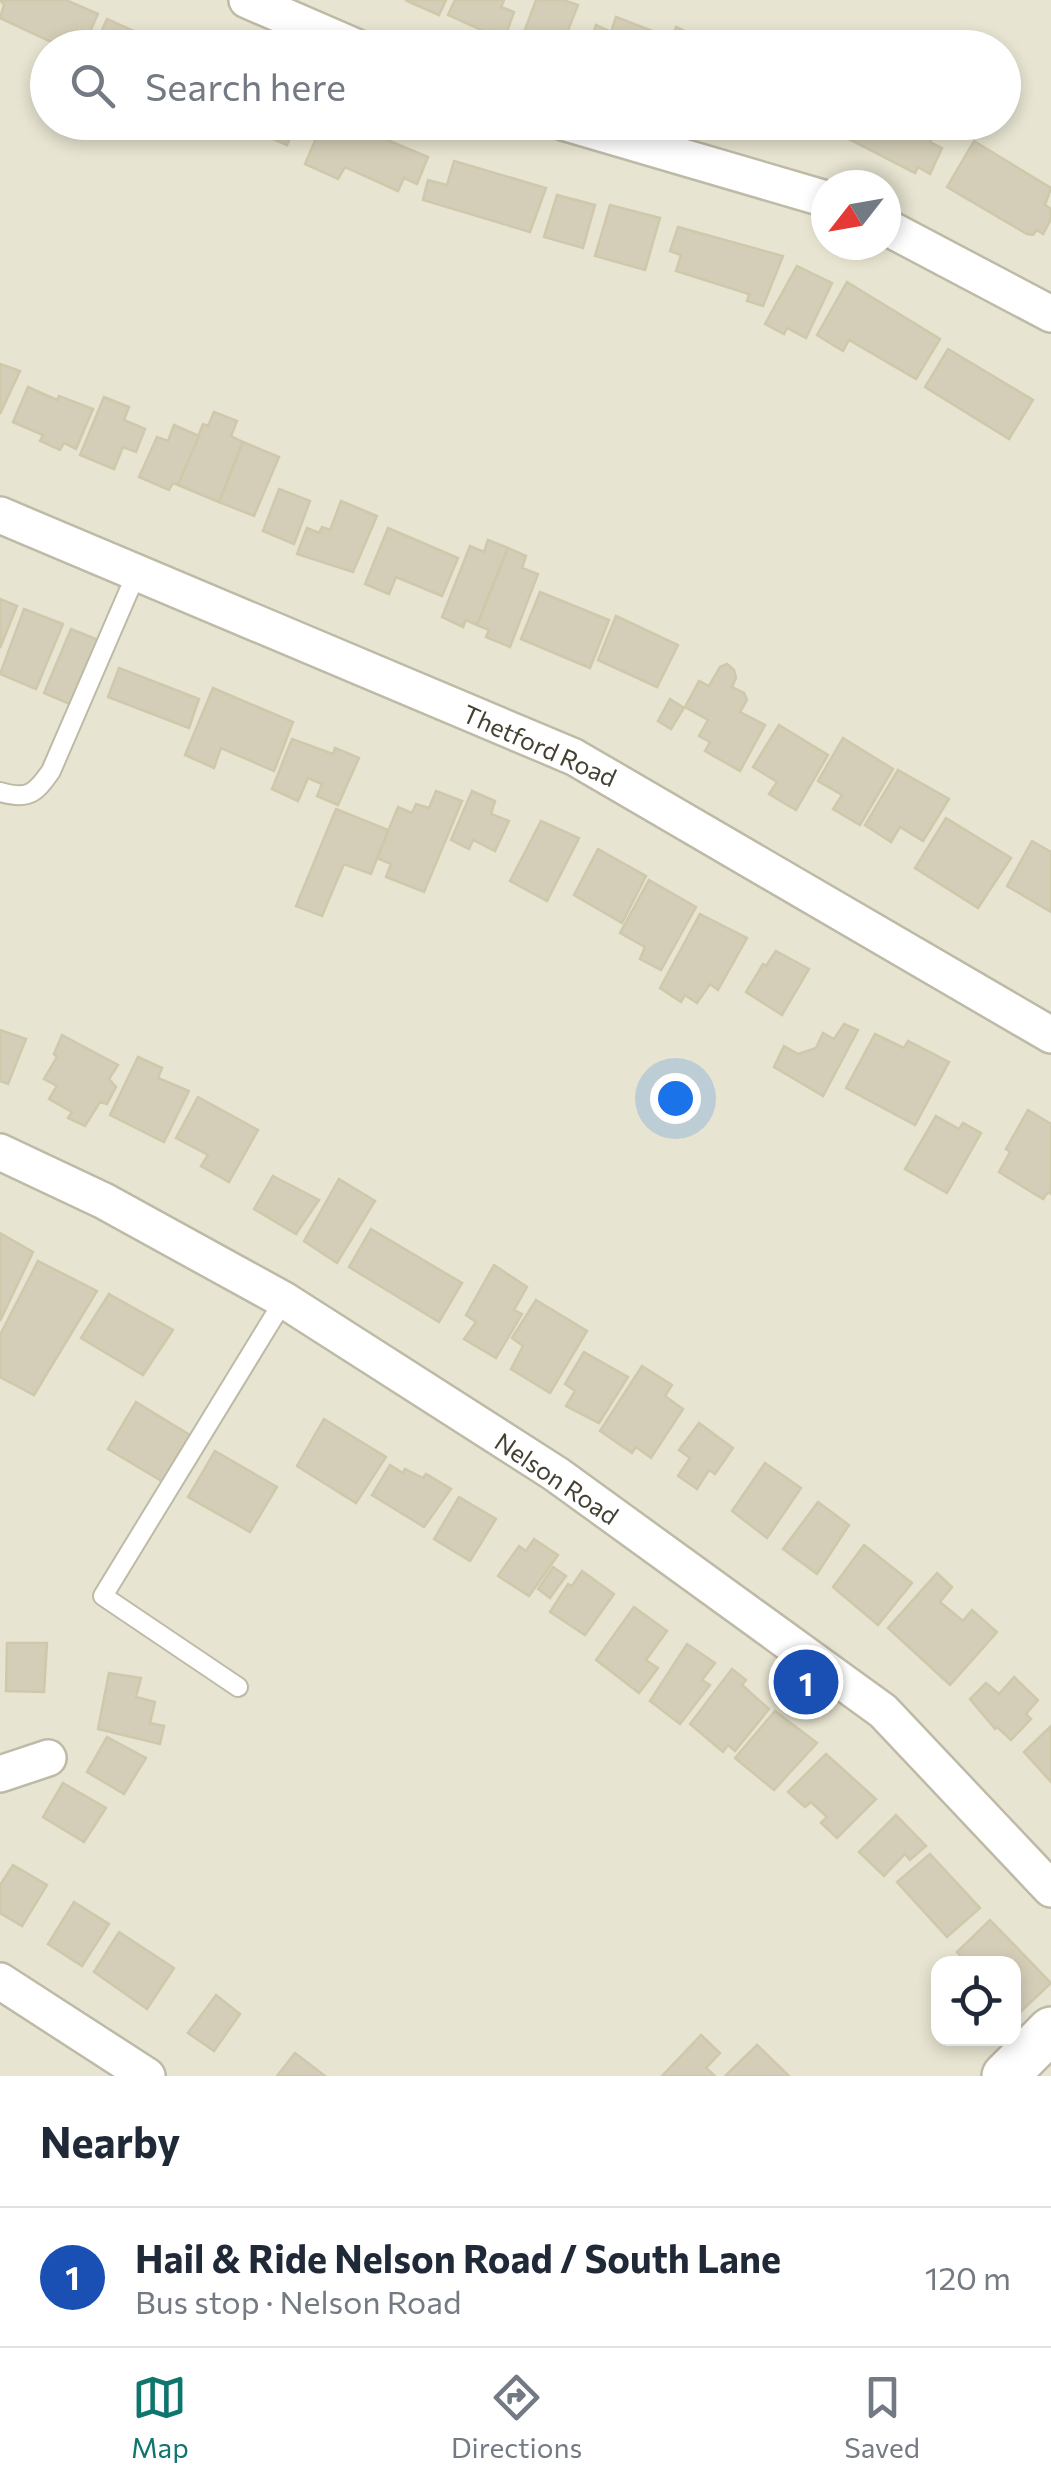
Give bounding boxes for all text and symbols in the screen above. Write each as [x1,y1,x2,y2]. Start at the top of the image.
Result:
search box [30,30,1021,140]
icon: search [65,58,120,113]
text: Search here [145,62,346,109]
north arrow [811,170,901,260]
street label: Thetford Road [459,698,621,792]
your location [650,1073,701,1124]
street label: Nelson Road [490,1426,624,1530]
pin: 1 [774,1644,838,1720]
map controls [931,1956,1021,2046]
button: locate [931,1956,1021,2046]
text: Nearby [40,2115,180,2167]
text: Hail & Ride Nelson Road / South Lane [135,2234,781,2281]
text: 1 [65,2257,80,2297]
text: 120 m [925,2257,1011,2297]
text: Bus stop · Nelson Road [135,2281,461,2321]
tab: Map [131,2370,189,2464]
tab: Directions [451,2370,582,2464]
tab: Saved [844,2370,920,2464]

